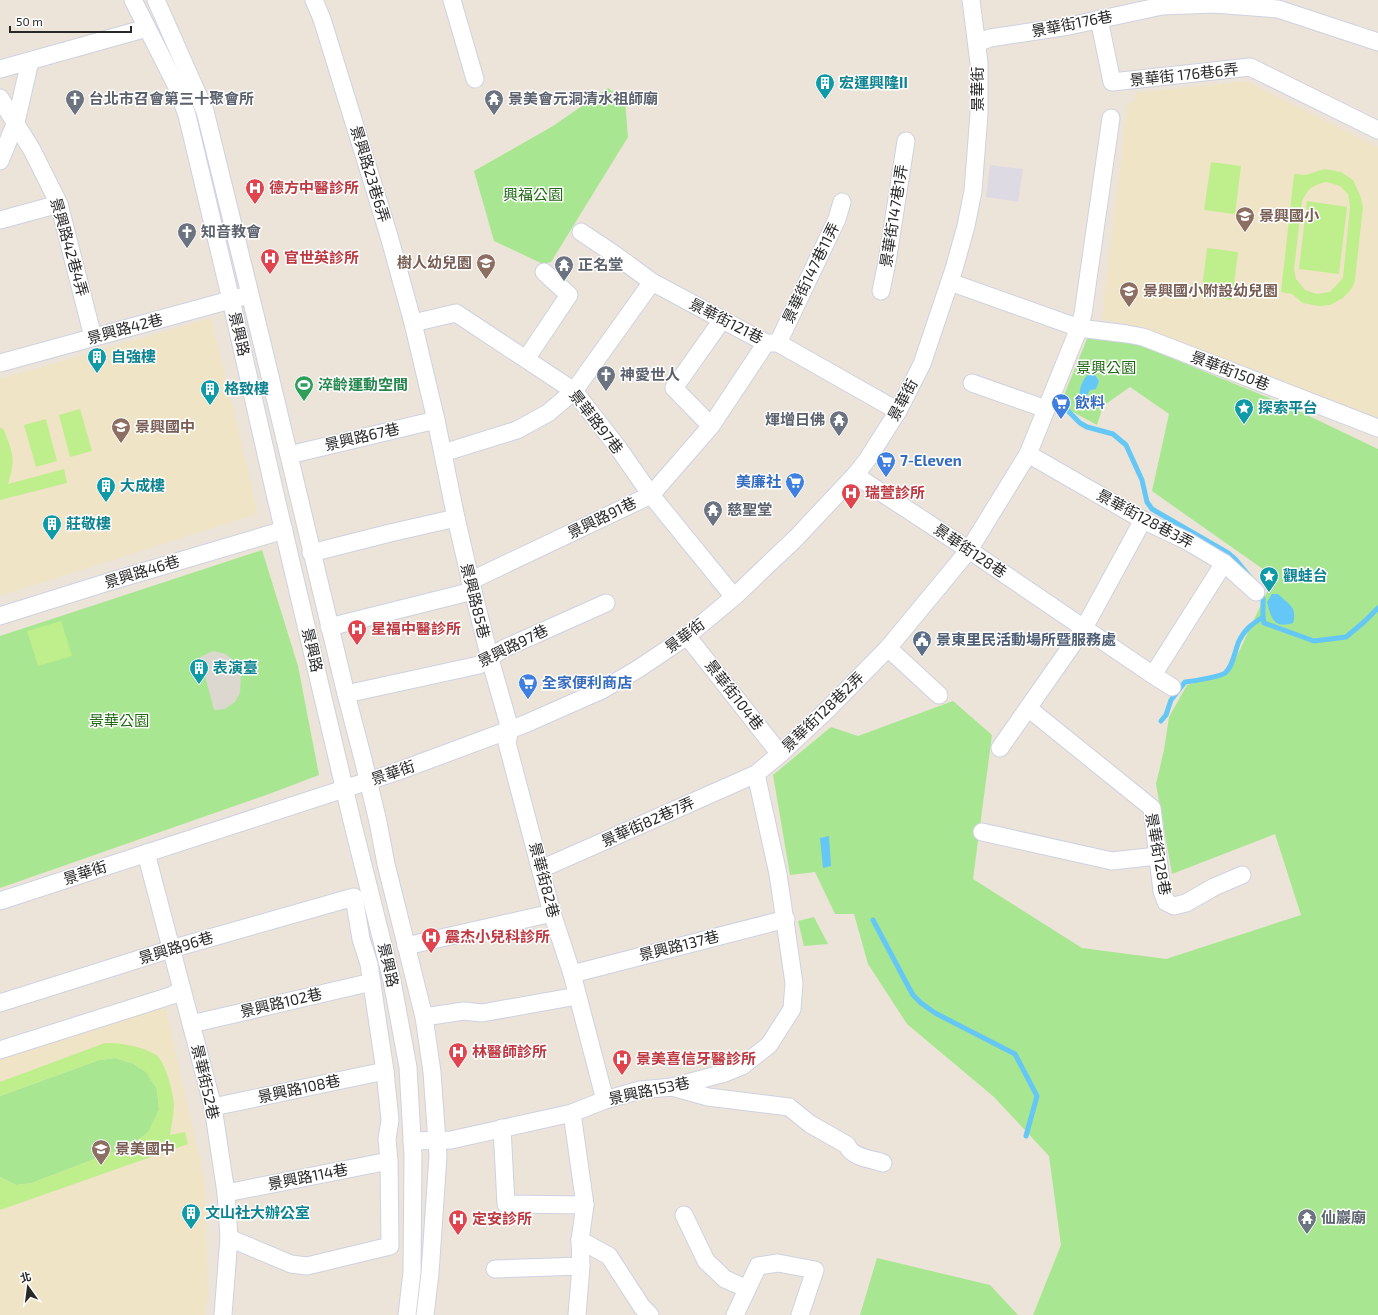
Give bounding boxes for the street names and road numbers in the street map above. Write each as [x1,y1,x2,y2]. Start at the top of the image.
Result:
street label: 景華街176巷 [1030,6,1114,40]
street label: 景華街 176巷6弄 [1129,59,1239,89]
street label: 景華街 [968,66,986,112]
street label: 景興路23巷6弄 [348,123,394,224]
street label: 景華街147巷1弄 [876,163,910,269]
street label: 景興路42巷4弄 [47,195,93,298]
street label: 景華街147巷11弄 [778,219,842,326]
street label: 景華街121巷 [687,294,766,346]
street label: 景興路42巷 [85,309,165,347]
street label: 景興路 [226,310,254,358]
street label: 景華街150巷 [1188,347,1272,393]
street label: 景華街 [884,375,921,424]
street label: 景華路97巷 [566,386,627,457]
street label: 景興路67巷 [323,419,401,453]
street label: 景華街128巷3弄 [1094,485,1197,551]
street label: 景興路91巷 [564,493,639,542]
street label: 景華街128巷 [931,519,1010,581]
street label: 景興路46巷 [102,551,182,591]
street label: 景興路85巷 [458,561,494,640]
street label: 景華街 [661,614,708,656]
street label: 景興路97巷 [474,620,551,670]
street label: 景興路 [299,626,327,674]
street label: 景華街104巷 [702,656,768,733]
street label: 景華街128巷2弄 [778,668,867,755]
street label: 景華街 [368,756,417,788]
street label: 景華街82巷7弄 [598,792,697,850]
street label: 景華街128巷 [1143,811,1175,897]
street label: 景華街82巷 [526,840,564,920]
street label: 景華街 [61,857,109,888]
street label: 景興路137巷 [637,926,721,964]
street label: 景興路96巷 [136,927,215,967]
street label: 景興路 [375,941,403,989]
street label: 景興路102巷 [238,984,323,1020]
street label: 景華街52巷 [189,1042,223,1121]
street label: 景興路108巷 [256,1070,342,1106]
street label: 景興路153巷 [607,1073,691,1107]
street label: 景興路114巷 [266,1159,349,1193]

